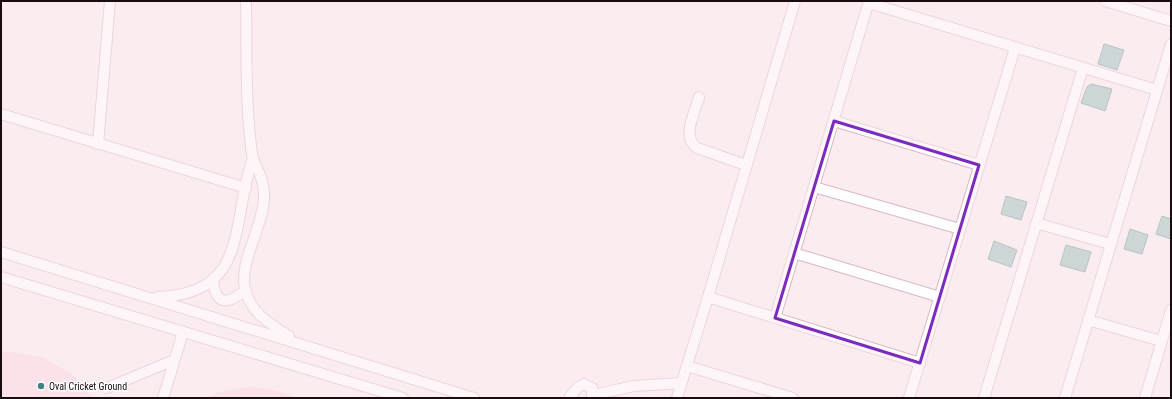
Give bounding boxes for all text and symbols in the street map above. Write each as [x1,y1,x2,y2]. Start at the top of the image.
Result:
marker: Oval Cricket Ground [36,381,46,391]
place label: Oval Cricket Ground [49,381,127,392]

